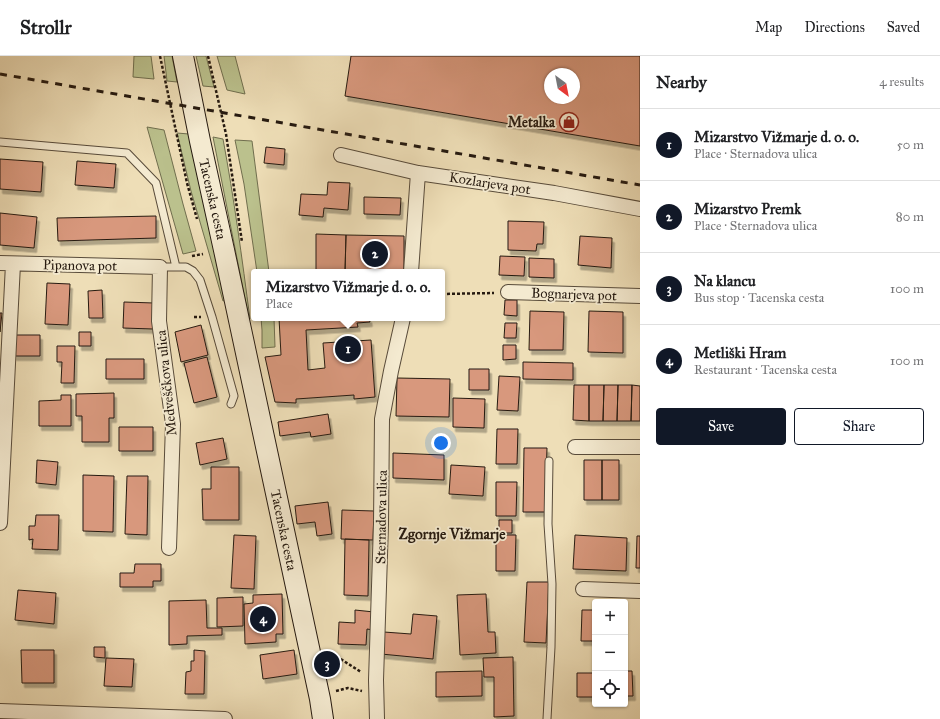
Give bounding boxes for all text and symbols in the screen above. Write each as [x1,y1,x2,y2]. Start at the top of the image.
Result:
text: Strollr [20,16,72,39]
text: Map [755,19,782,36]
text: Directions [804,19,865,36]
text: Saved [887,19,920,36]
north arrow [544,68,580,104]
text: Nearby [656,72,707,93]
text: 4 results [879,74,924,90]
shop icon: Metalka [558,111,580,133]
place label: Metalka [508,114,556,131]
text: Mizarstvo Vižmarje d. o. o. [694,128,859,146]
text: 1 [666,137,672,153]
text: 50 m [897,137,924,153]
text: Place · Sternadova ulica [694,146,817,162]
street label: Tacenska cesta [195,157,230,241]
street label: Kozlarjeva pot [448,169,532,198]
text: Mizarstvo Premk [694,200,801,218]
text: 2 [666,209,672,225]
text: 80 m [896,209,924,225]
text: Place · Sternadova ulica [694,218,817,234]
pin: 2 [362,239,388,269]
street label: Pipanova pot [43,256,117,275]
popup [251,269,445,321]
text: Na klancu [694,272,756,290]
text: Mizarstvo Vižmarje d. o. o. [265,278,431,296]
text: 3 [666,281,672,297]
text: 100 m [890,281,924,297]
street label: Bognarjeva pot [531,285,617,304]
text: Bus stop · Tacenska cesta [694,290,824,306]
text: Place [265,296,293,312]
street label: Medveščkova ulica [152,329,181,437]
pin: 1 [335,334,361,364]
text: Metliški Hram [694,344,786,362]
text: 4 [665,353,673,369]
text: 100 m [890,353,924,369]
text: Restaurant · Tacenska cesta [694,362,837,378]
button: Save [656,408,786,445]
button: Share [794,408,924,445]
your location [431,433,451,453]
street label: Sternadova ulica [372,470,391,564]
street label: Tacenska cesta [267,488,300,572]
district label: Zgornje Vižmarje [399,525,506,544]
map controls [592,599,628,707]
button: + [592,599,628,635]
pin: 4 [250,604,276,634]
button: − [592,635,628,671]
pin: 3 [314,649,340,679]
button: locate [592,671,628,707]

